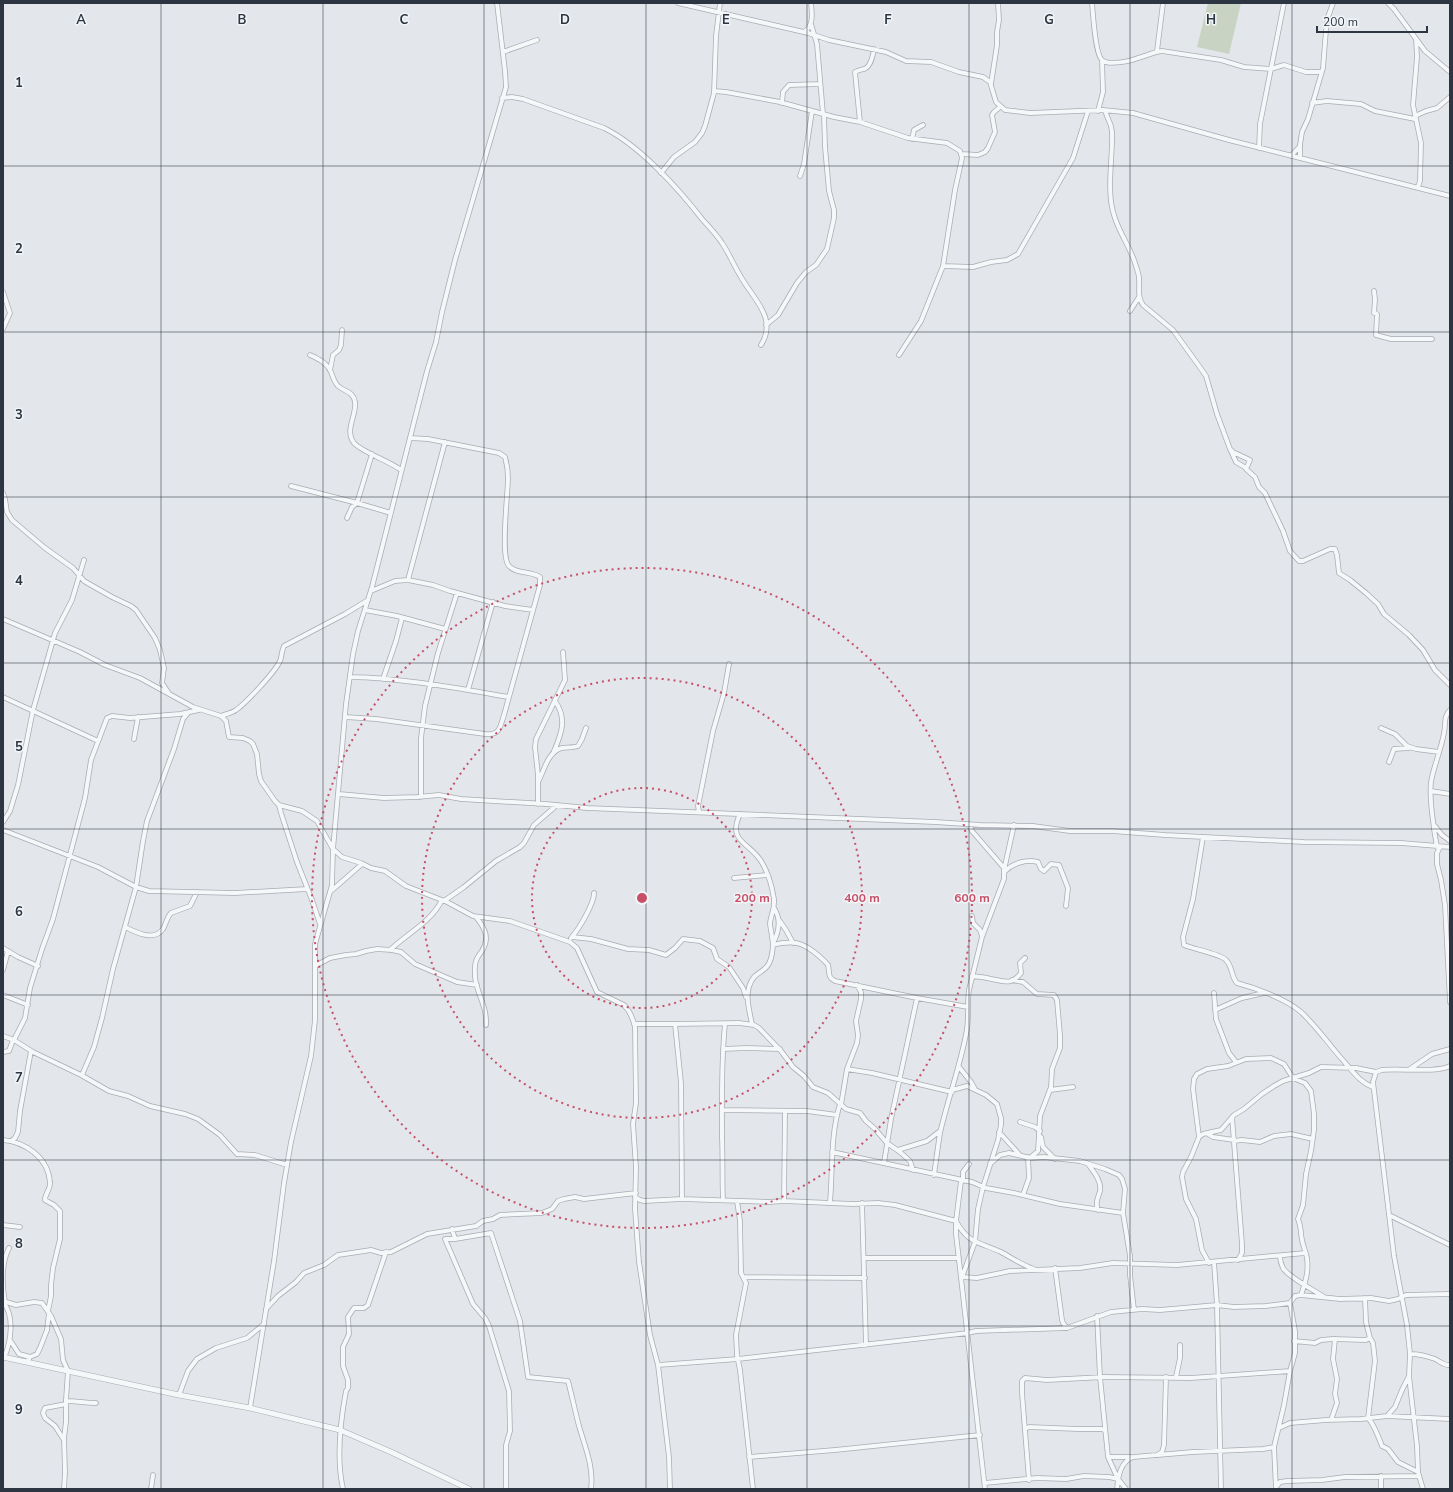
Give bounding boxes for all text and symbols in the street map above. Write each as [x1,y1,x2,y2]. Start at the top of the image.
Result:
scale bar [1317,8,1427,34]
text: A [76,11,86,29]
text: B [238,11,247,29]
text: C [400,11,409,29]
text: D [560,11,570,29]
text: E [722,11,730,29]
text: F [884,11,892,29]
text: G [1044,11,1054,29]
text: H [1206,11,1216,29]
text: 200 m [1323,14,1358,30]
text: 1 [15,74,23,92]
text: 2 [15,240,23,258]
text: 3 [15,406,23,424]
text: 4 [15,572,23,590]
text: 5 [15,738,23,756]
text: 200 m [734,890,770,906]
text: 400 m [844,890,880,906]
text: 600 m [954,890,990,906]
centre of rings [635,891,649,905]
text: 6 [15,903,23,921]
text: 7 [15,1069,23,1087]
text: 8 [15,1235,23,1253]
text: 9 [15,1401,23,1419]

